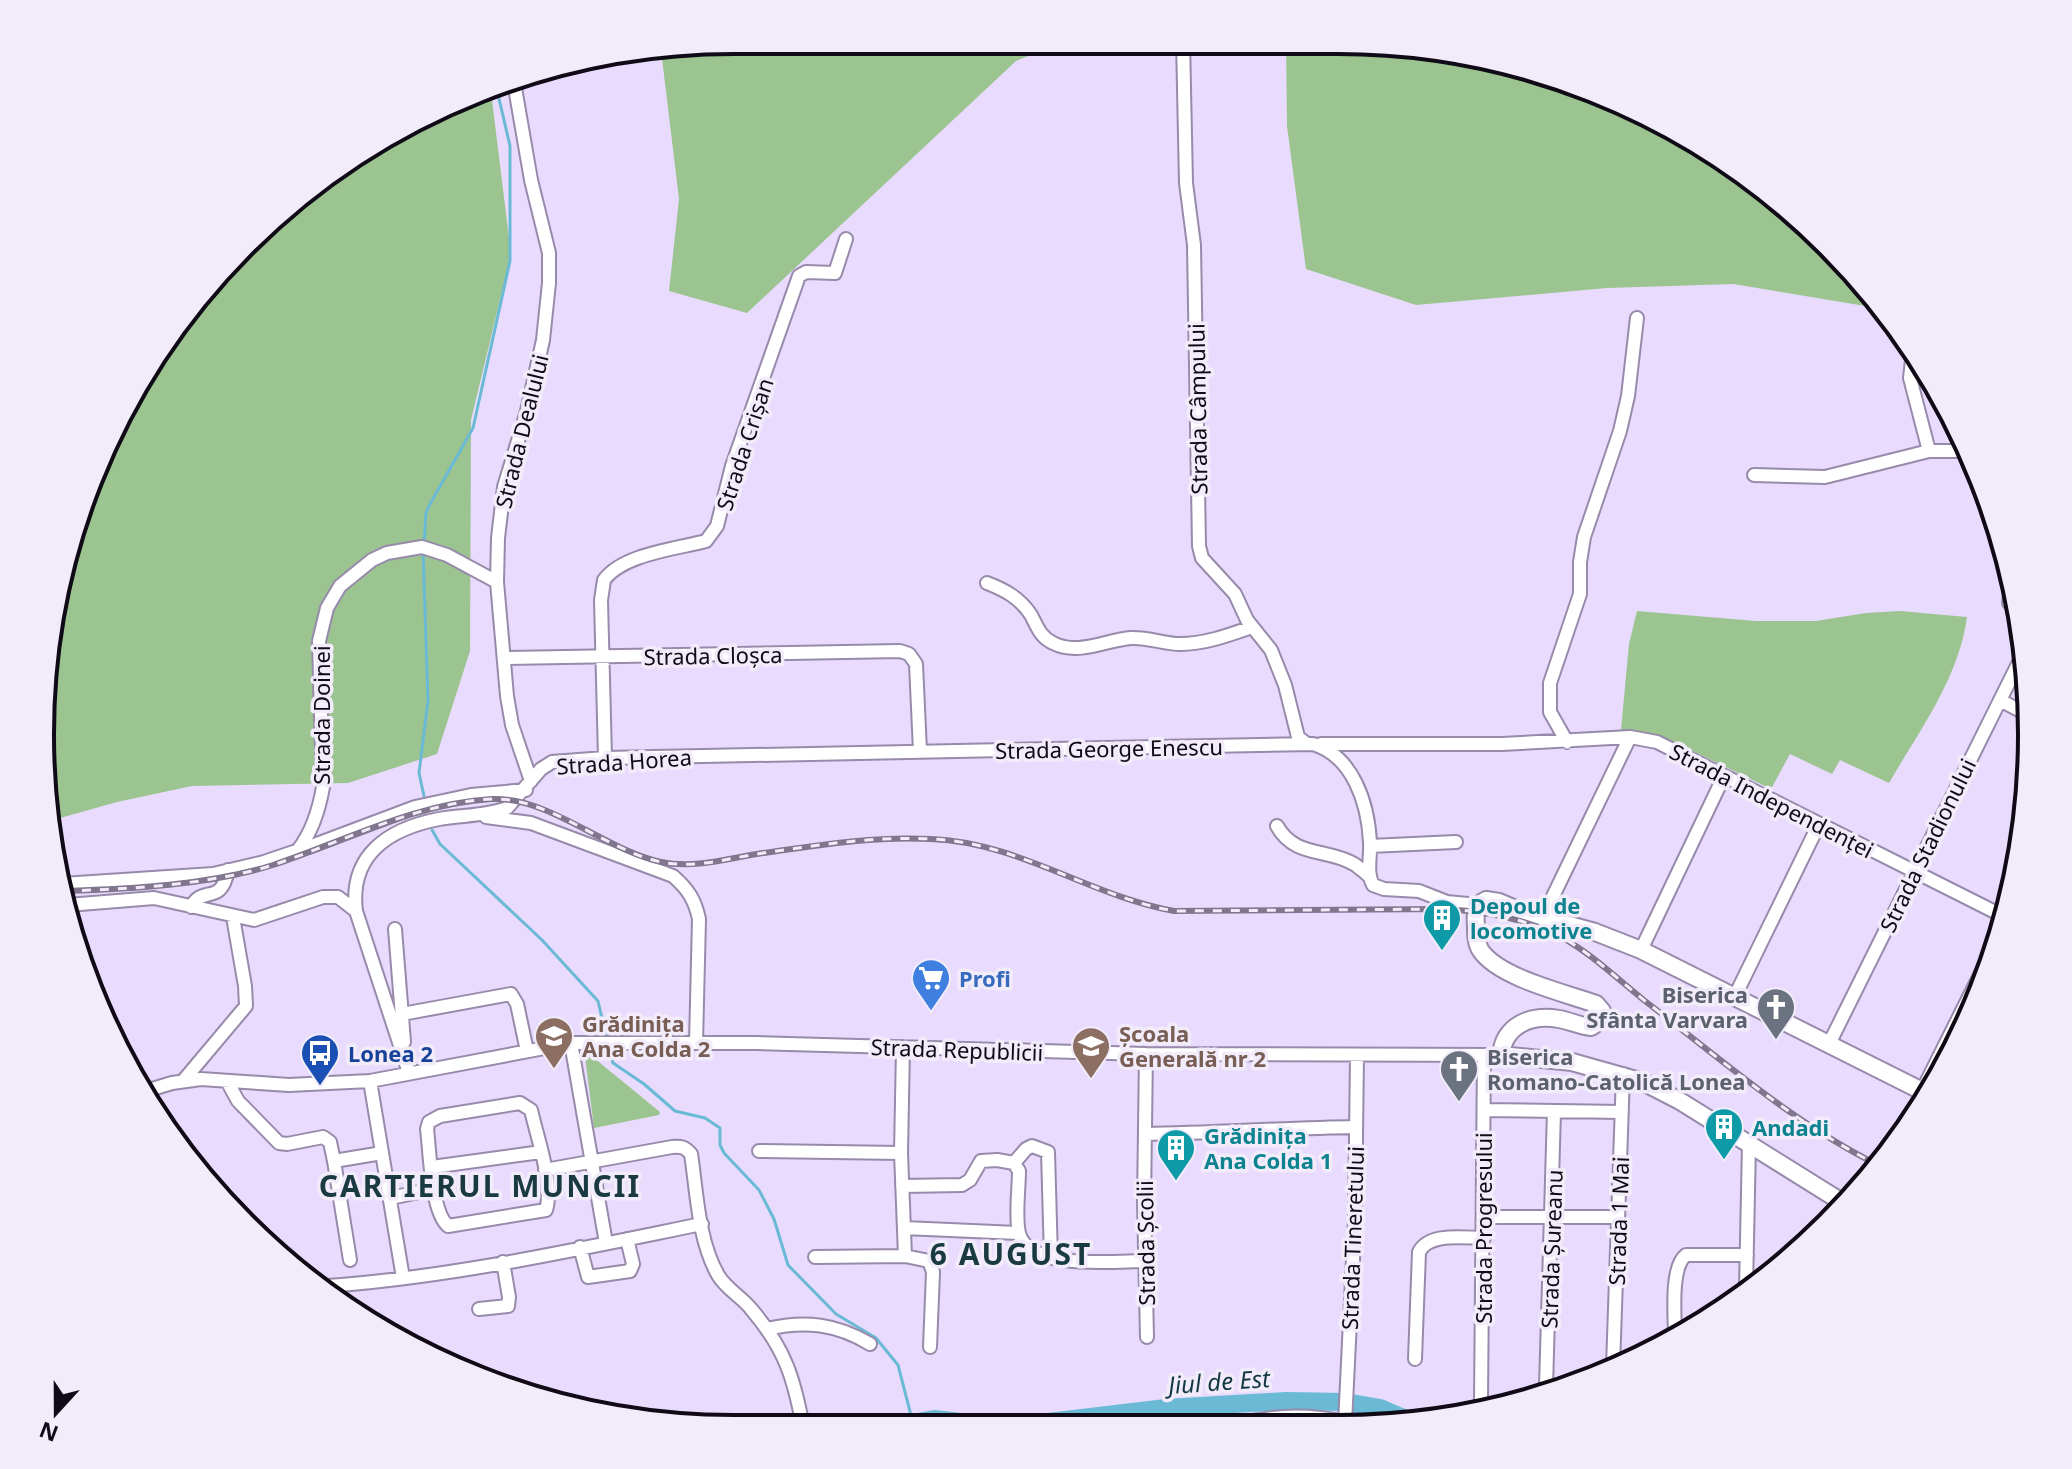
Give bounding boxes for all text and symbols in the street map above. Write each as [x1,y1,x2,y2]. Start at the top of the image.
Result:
street label: Strada Câmpului [1181,323,1213,495]
street label: Strada Dealului [487,351,555,511]
street label: Strada Crișan [708,374,780,514]
street label: Strada Cloșca [643,639,783,671]
street label: Strada Doinei [306,645,336,785]
street label: Strada George Enescu [995,731,1223,765]
street label: Strada Independenței [1665,736,1879,864]
street label: Strada Horea [555,741,693,781]
street label: Strada Stadionului [1872,753,1982,937]
place label: Depoul de locomotive [1470,890,1592,945]
building icon: Depoul de locomotive [1421,897,1463,952]
supermarket icon: Profi [910,957,952,1012]
place label: Profi [959,963,1011,993]
place label: Biserica Sfânta Varvara [1586,979,1748,1034]
church icon: Biserica Sfânta Varvara [1755,986,1797,1041]
place label: Grădinița Ana Colda 2 [582,1008,710,1063]
school or university icon: Grădinița Ana Colda 2 [533,1015,575,1070]
place label: Școala Generală nr 2 [1119,1018,1266,1073]
school or university icon: Școala Generală nr 2 [1070,1025,1112,1080]
street label: Strada Republicii [870,1031,1044,1067]
bus stop icon: Lonea 2 [299,1032,341,1087]
place label: Lonea 2 [348,1038,433,1068]
place label: Biserica Romano-Catolică Lonea [1487,1041,1746,1096]
church icon: Biserica Romano-Catolică Lonea [1438,1048,1480,1103]
building icon: Andadi [1703,1106,1745,1161]
place label: Andadi [1752,1112,1829,1142]
place label: Grădinița Ana Colda 1 [1204,1120,1332,1175]
building icon: Grădinița Ana Colda 1 [1155,1127,1197,1182]
street label: Strada Progresului [1468,1132,1498,1324]
street label: Strada Tineretului [1334,1146,1370,1330]
street label: Strada 1 Mai [1601,1156,1635,1286]
district label: CARTIERUL MUNCII [319,1165,641,1206]
street label: Strada Șureanu [1533,1169,1569,1329]
street label: Strada Școlii [1129,1180,1161,1306]
district label: 6 AUGUST [930,1233,1092,1274]
water label: Jiul de Est [1163,1361,1272,1401]
north arrow [16,1373,96,1453]
text: N [35,1415,62,1450]

